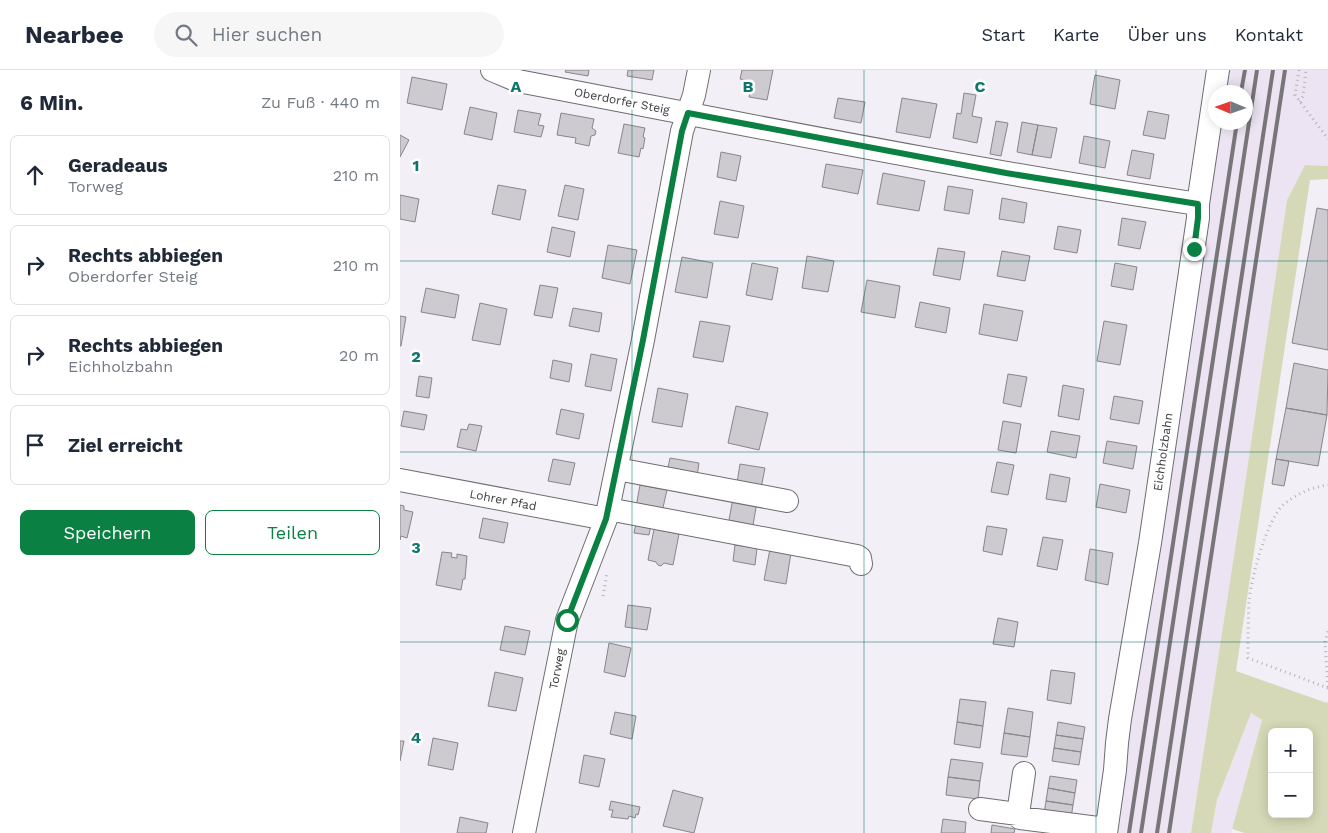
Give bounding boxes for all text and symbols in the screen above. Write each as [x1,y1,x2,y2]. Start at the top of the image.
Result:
search box [154,12,504,57]
text: Nearbee [25,21,124,49]
icon: search [172,21,200,49]
text: Hier suchen [212,23,322,46]
text: Start [981,24,1025,45]
text: Karte [1053,24,1100,45]
text: Über uns [1128,24,1207,45]
text: Kontakt [1235,24,1303,45]
text: A [511,77,522,96]
text: B [743,77,754,96]
text: C [975,77,986,96]
street label: Oberdorfer Steig [573,85,672,117]
north arrow [1208,85,1253,130]
text: 6 Min. [20,90,83,115]
text: Zu Fuß · 440 m [261,93,380,112]
text: Geradeaus [68,154,168,177]
text: 1 [413,156,419,175]
icon: ahead [21,161,49,189]
text: 210 m [333,166,379,185]
text: Torweg [68,177,123,196]
route end [1183,238,1206,261]
text: Rechts abbiegen [68,244,223,267]
icon: right [21,251,49,279]
text: 210 m [333,256,379,275]
text: Oberdorfer Steig [68,267,197,286]
text: Rechts abbiegen [68,334,223,357]
icon: right [21,341,49,369]
text: 20 m [339,346,379,365]
text: 2 [411,347,421,366]
text: Eichholzbahn [68,357,173,376]
street label: Eichholzbahn [1151,412,1175,492]
icon: arrive [21,431,49,459]
text: Ziel erreicht [68,434,183,457]
street label: Lohrer Pfad [468,487,538,513]
button: Speichern [20,510,195,555]
button: Teilen [205,510,380,555]
text: 3 [411,538,421,557]
route start [556,609,579,632]
street label: Torweg [546,647,568,691]
text: 4 [411,728,421,747]
map controls [1268,728,1313,818]
button: + [1268,728,1313,773]
button: − [1268,773,1313,818]

